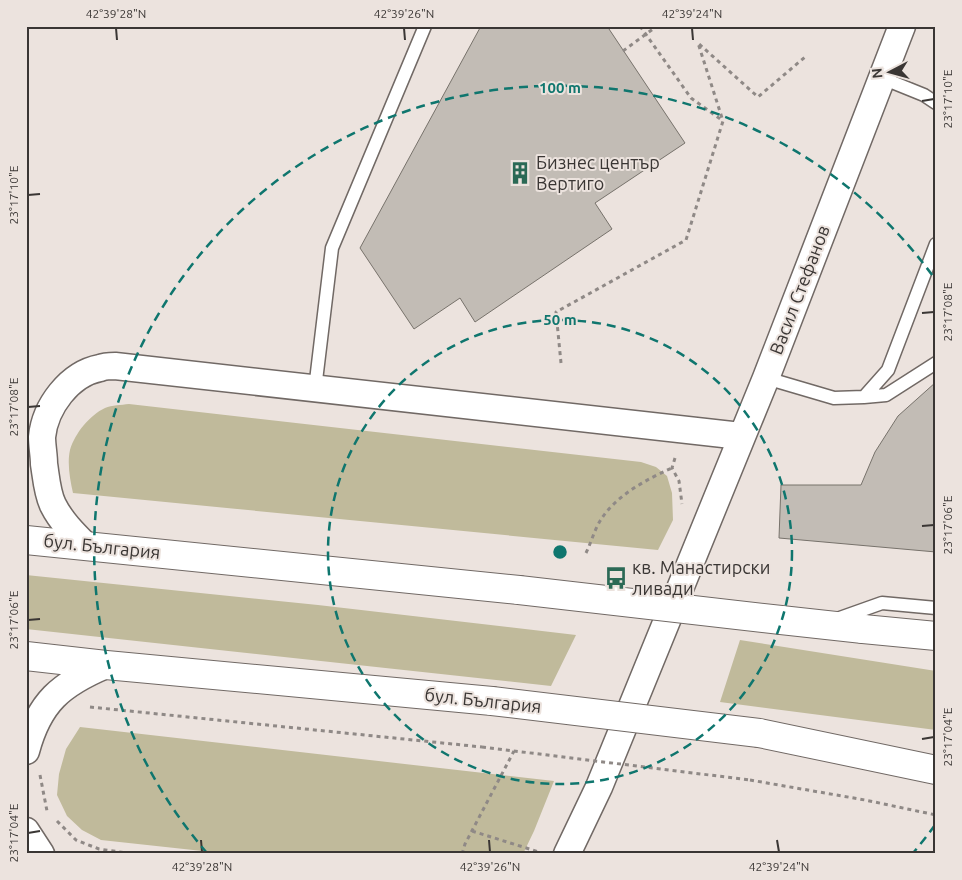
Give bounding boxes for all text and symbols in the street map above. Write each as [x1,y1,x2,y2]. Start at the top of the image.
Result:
text: 42°39'28"N [86,7,146,20]
text: 42°39'26"N [374,7,434,20]
text: 42°39'24"N [662,7,722,20]
north arrow [864,48,914,98]
text: N [869,67,886,79]
text: 23°17'10"E [941,69,954,128]
text: 100 m [539,79,581,96]
place label: Бизнес център Вертиго [536,152,660,193]
building icon: Бизнес център Вертиго [507,160,533,186]
text: 23°17'10"E [7,165,20,224]
street label: Васил Стефанов [765,222,833,357]
text: 23°17'08"E [941,282,954,341]
text: 50 m [543,311,577,328]
text: 23°17'08"E [7,377,20,436]
text: 23°17'06"E [941,495,954,554]
street label: бул. България [43,530,161,562]
centre of rings [551,543,569,561]
place label: кв. Манастирски ливади [632,557,771,598]
bus stop icon: кв. Манастирски ливади [603,565,629,591]
text: 23°17'06"E [7,590,20,649]
street label: бул. България [424,684,542,716]
text: 23°17'04"E [941,707,954,766]
text: 23°17'04"E [7,803,20,862]
text: 42°39'28"N [172,860,232,873]
text: 42°39'26"N [460,860,520,873]
text: 42°39'24"N [749,860,809,873]

